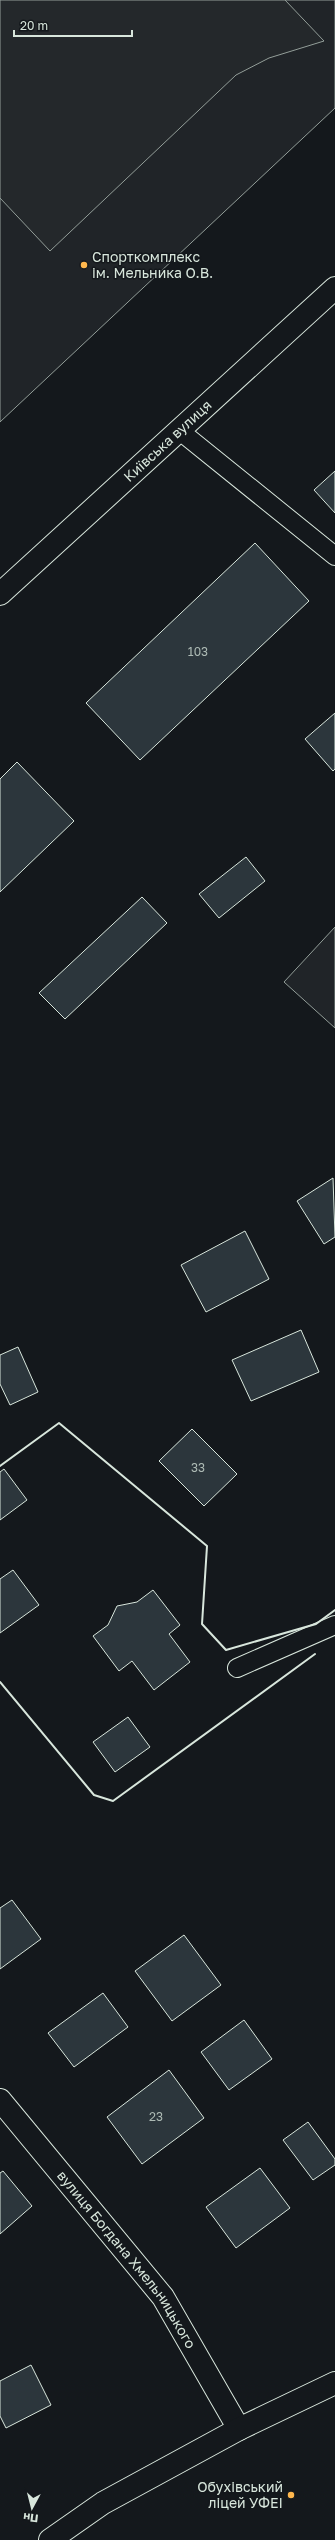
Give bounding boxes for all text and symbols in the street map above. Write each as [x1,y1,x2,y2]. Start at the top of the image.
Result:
scale bar [14,12,132,38]
text: 20 m [20,18,48,33]
place label: Спорткомплекс ім. Мельника О.В. [92,248,213,281]
marker: Спорткомплекс ім. Мельника О.В. [79,260,89,270]
street label: Київська вулиця [120,396,215,485]
house number: 103 [188,644,208,659]
house number: 33 [191,1460,205,1475]
house number: 23 [149,2109,163,2124]
street label: вулиця Богдана Хмельницького [54,2167,200,2351]
place label: Обухівський ліцей УФЕІ [197,2478,283,2511]
north arrow [12,2488,52,2528]
marker: Обухівський ліцей УФЕІ [286,2490,296,2500]
text: Пн [22,2511,39,2526]

